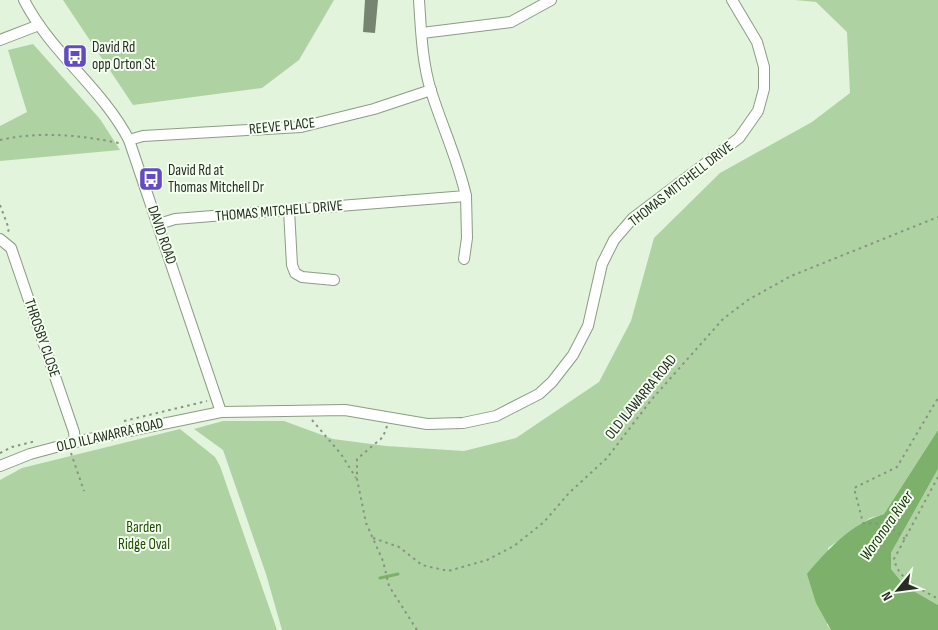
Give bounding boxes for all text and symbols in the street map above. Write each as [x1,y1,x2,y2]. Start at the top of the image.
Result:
place label: David Rd opp Orton St [92,38,156,74]
bus stop icon: David Rd opp Orton St [62,43,88,69]
street label: REEVE PLACE [248,113,316,139]
street label: THOMAS MITCHELL DRIVE [625,137,737,231]
place label: David Rd at Thomas Mitchell Dr [168,161,265,197]
bus stop icon: David Rd at Thomas Mitchell Dr [138,166,164,192]
street label: THOMAS MITCHELL DRIVE [214,196,344,226]
street label: DAVID ROAD [143,203,181,267]
street label: THROSBY CLOSE [20,296,64,380]
street label: OLD ILAWARRA ROAD [601,351,681,443]
street label: OLD ILLAWARRA ROAD [55,413,165,457]
water label: Woronora River [856,487,918,564]
park label: Barden Ridge Oval [118,518,170,554]
north arrow [873,565,923,615]
text: N [878,589,896,603]

